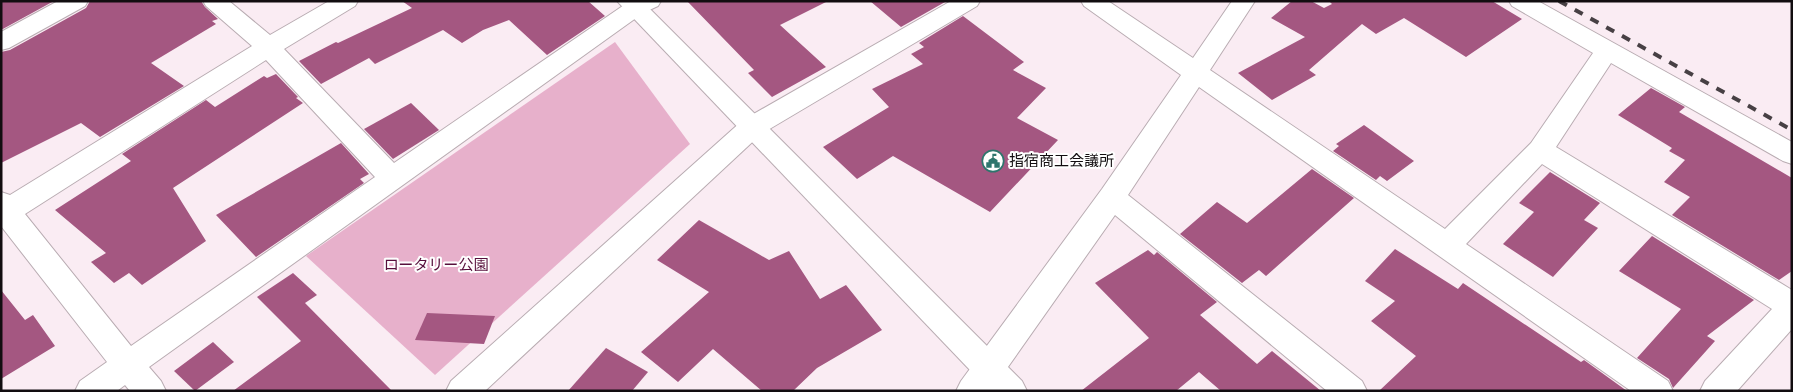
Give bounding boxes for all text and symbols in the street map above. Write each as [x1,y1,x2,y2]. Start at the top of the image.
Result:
public building icon: 指宿商工会議所 [981,149,1005,173]
place label: 指宿商工会議所 [1009,152,1114,170]
park label: ロータリー公園 [383,256,489,274]

